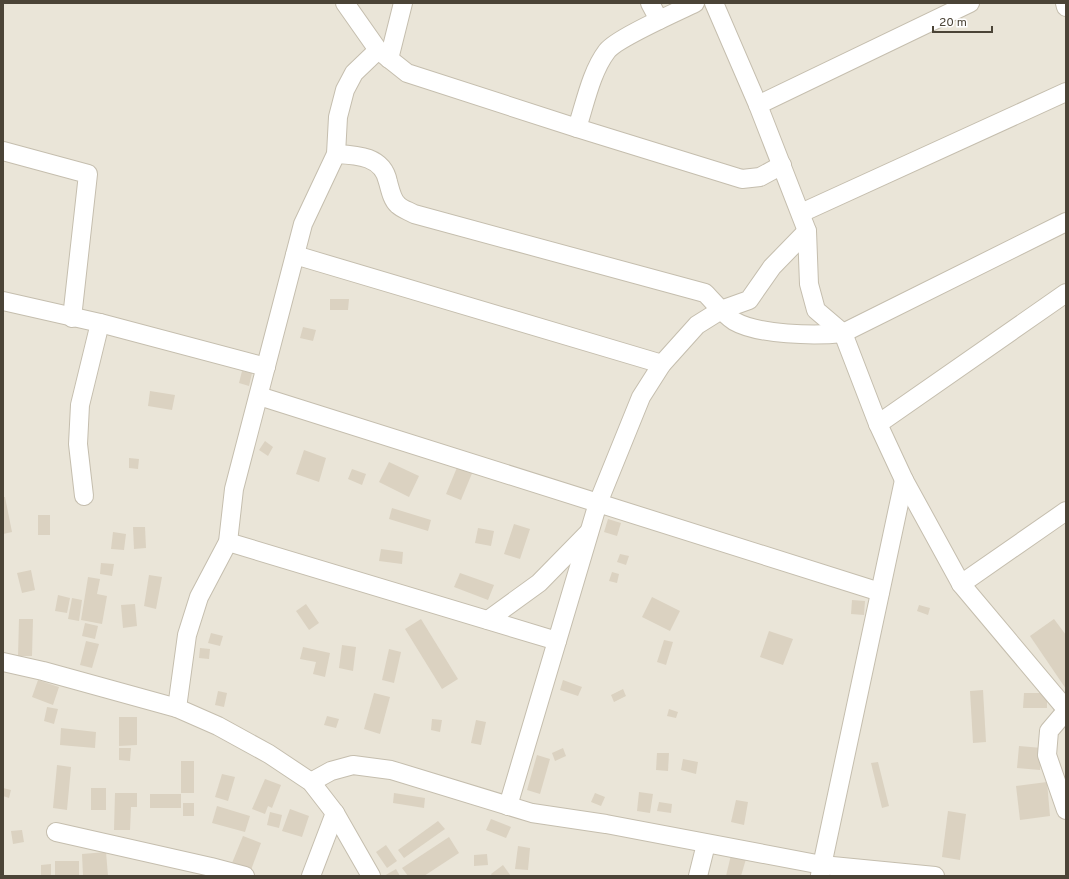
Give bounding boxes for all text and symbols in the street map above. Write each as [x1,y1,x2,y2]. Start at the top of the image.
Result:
scale bar [933,8,992,34]
text: 20 m [939,15,967,31]

